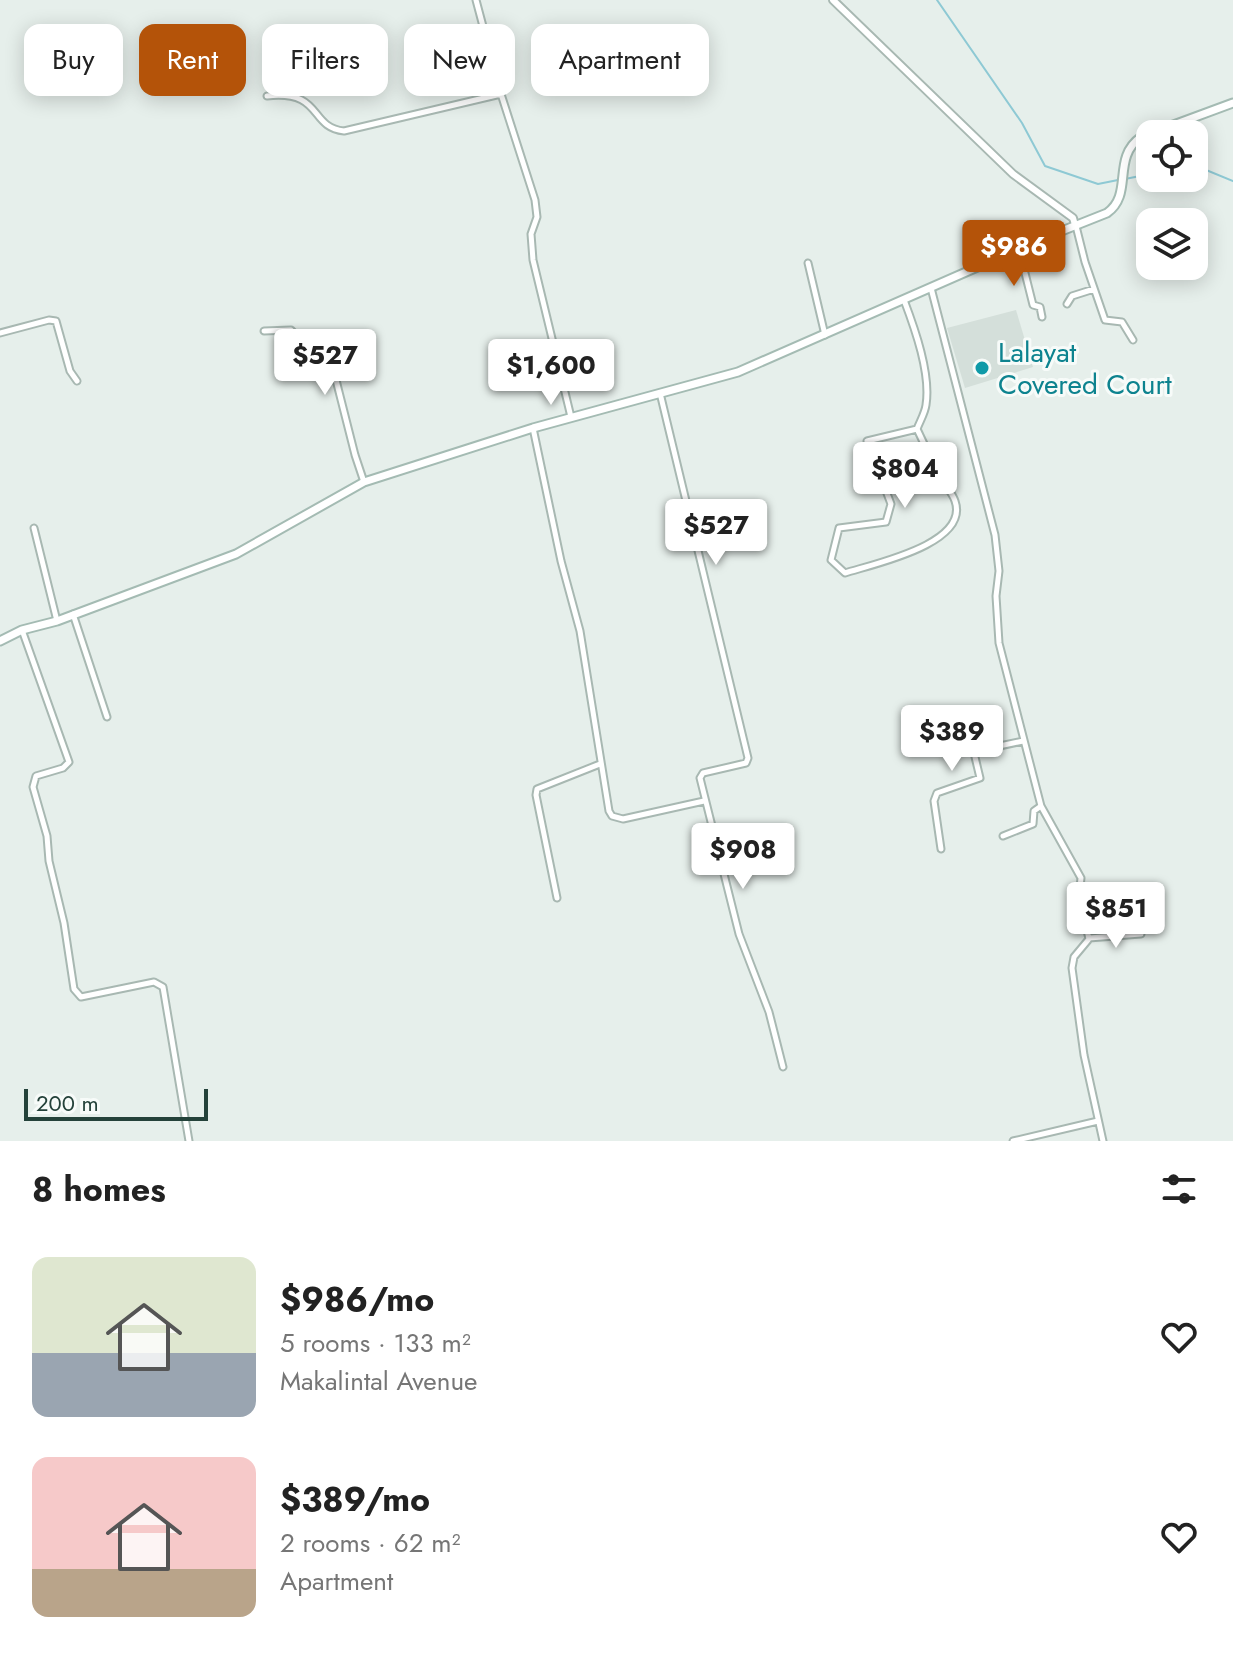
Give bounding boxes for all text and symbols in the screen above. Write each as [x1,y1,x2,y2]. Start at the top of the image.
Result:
chip: Buy [24,24,123,96]
chip: Rent [139,24,246,96]
chip: Filters [262,24,388,96]
chip: New [404,24,515,96]
chip: Apartment [531,24,709,96]
map controls [1136,120,1208,280]
button: locate [1136,120,1208,192]
button: layers [1136,208,1208,280]
pin: $986 [967,220,1061,288]
text: $986 [980,227,1048,265]
pin: $527 [278,329,372,397]
place label: Lalayat Covered Court [998,332,1172,405]
text: $527 [292,336,358,374]
pin: $1,600 [486,339,616,407]
text: $1,600 [506,346,596,384]
marker: Lalayat Covered Court [973,359,991,377]
pin: $804 [858,442,952,510]
text: $804 [871,449,939,487]
pin: $527 [669,499,763,567]
text: $527 [683,506,749,544]
pin: $389 [905,705,999,773]
text: $389 [919,712,985,750]
pin: $908 [696,823,790,891]
text: $908 [709,830,777,868]
pin: $851 [1069,882,1163,950]
text: $851 [1085,889,1147,927]
scale bar [24,1085,208,1121]
text: 200 m [36,1087,99,1119]
text: 8 homes [32,1165,166,1214]
icon: filters [1157,1167,1201,1211]
text: $986/mo [280,1275,434,1324]
icon: home [96,1289,192,1385]
icon: heart [1157,1315,1201,1359]
text: 5 rooms · 133 m² [280,1324,471,1362]
text: Makalintal Avenue [280,1362,477,1400]
text: $389/mo [280,1475,430,1524]
icon: home [96,1489,192,1585]
icon: heart [1157,1515,1201,1559]
text: 2 rooms · 62 m² [280,1524,461,1562]
text: Apartment [280,1562,393,1600]

